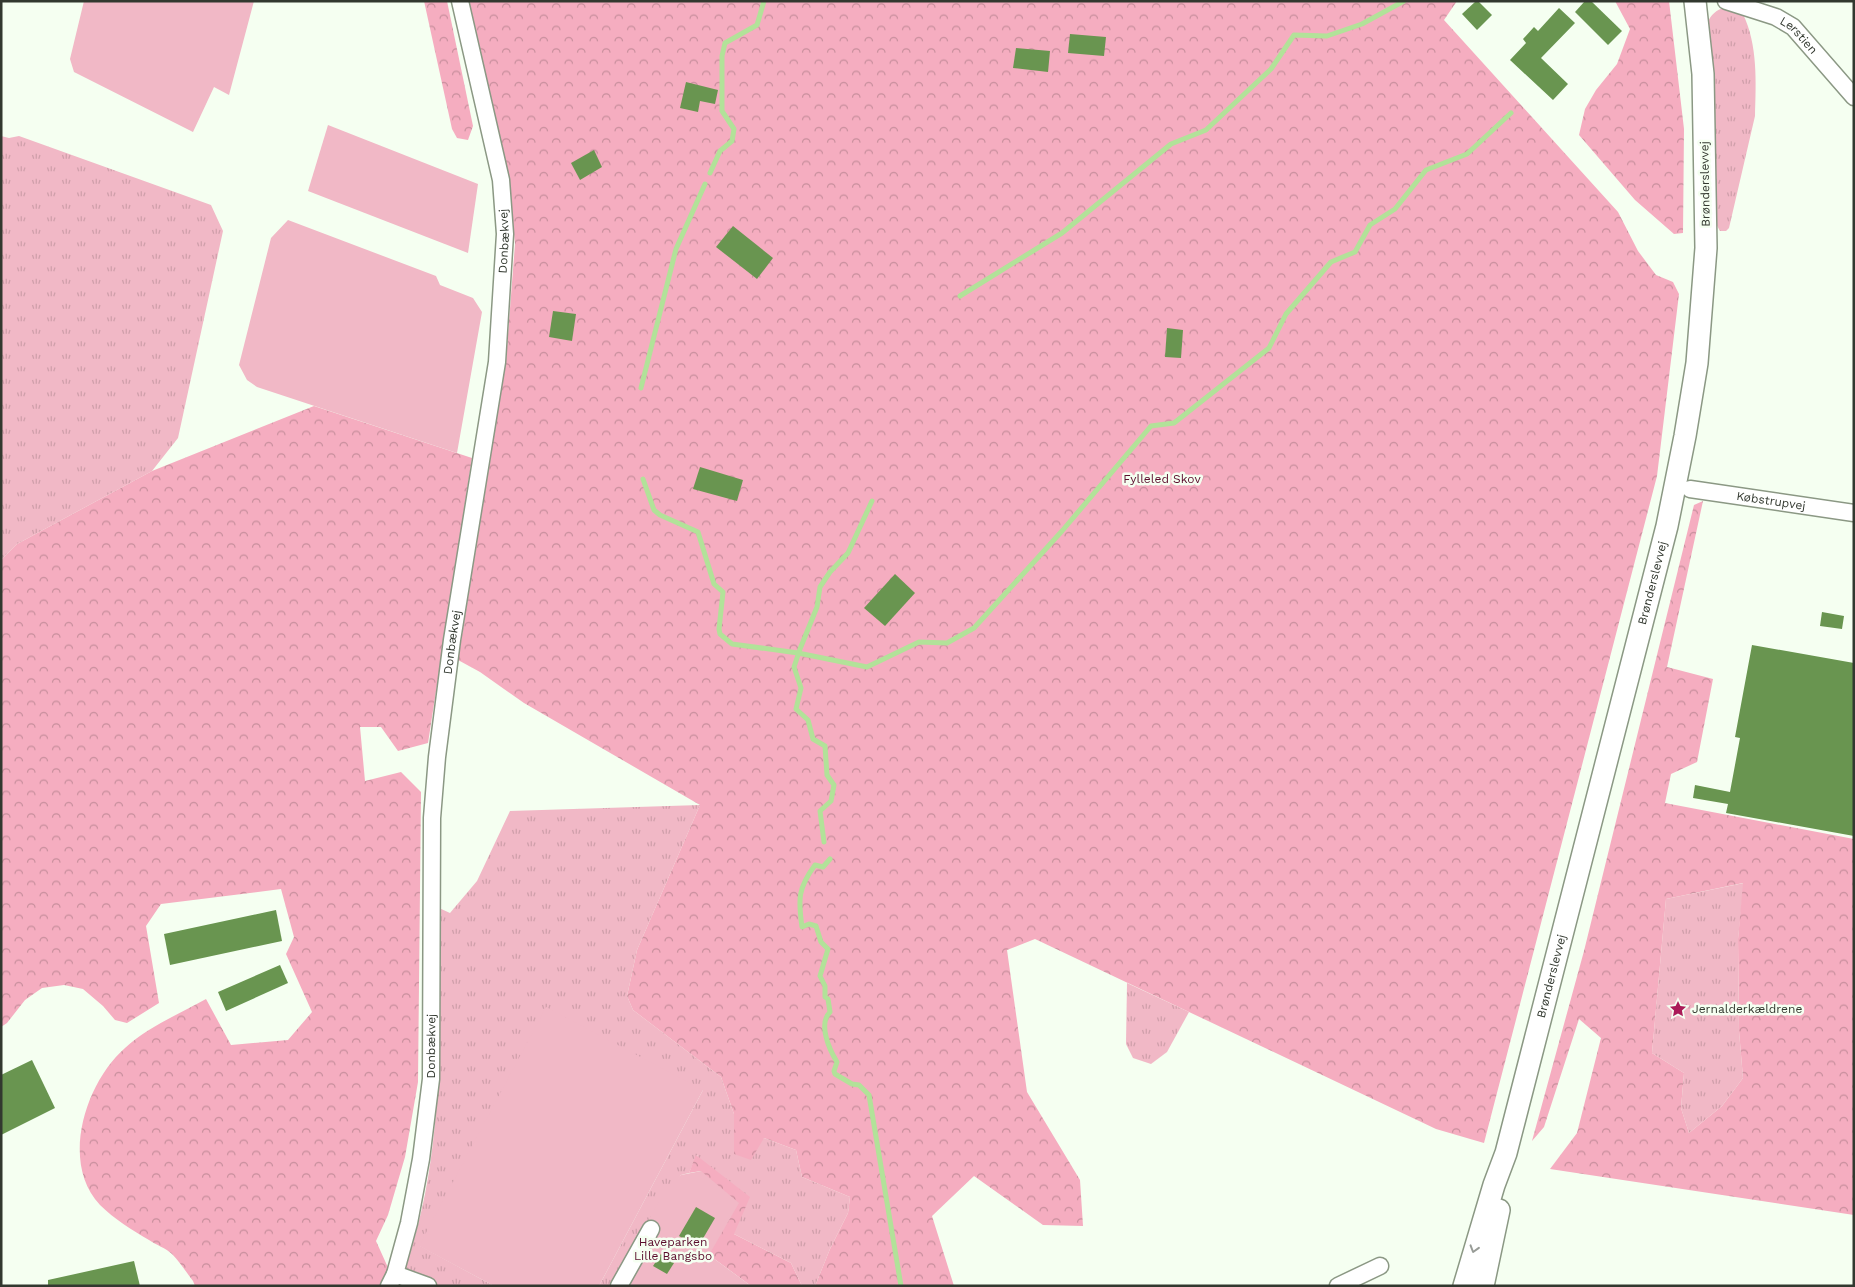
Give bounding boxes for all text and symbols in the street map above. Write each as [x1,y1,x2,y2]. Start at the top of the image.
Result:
street label: Lerstien [1777,14,1820,57]
street label: Brønderslevvej [1697,141,1713,227]
street label: Donbækvej [496,208,512,274]
park label: Fylleled Skov [1123,472,1201,486]
street label: Købstrupvej [1736,489,1807,513]
street label: Brønderslevvej [1635,540,1670,626]
street label: Donbækvej [441,609,464,675]
street label: Brønderslevvej [1534,933,1569,1020]
place icon: Jernalderkældrene [1668,999,1688,1019]
place label: Jernalderkældrene [1692,1002,1802,1016]
street label: Donbækvej [424,1014,438,1078]
park label: Haveparken Lille Bangsbo [634,1235,712,1263]
one-way arrow [1470,1245,1480,1253]

